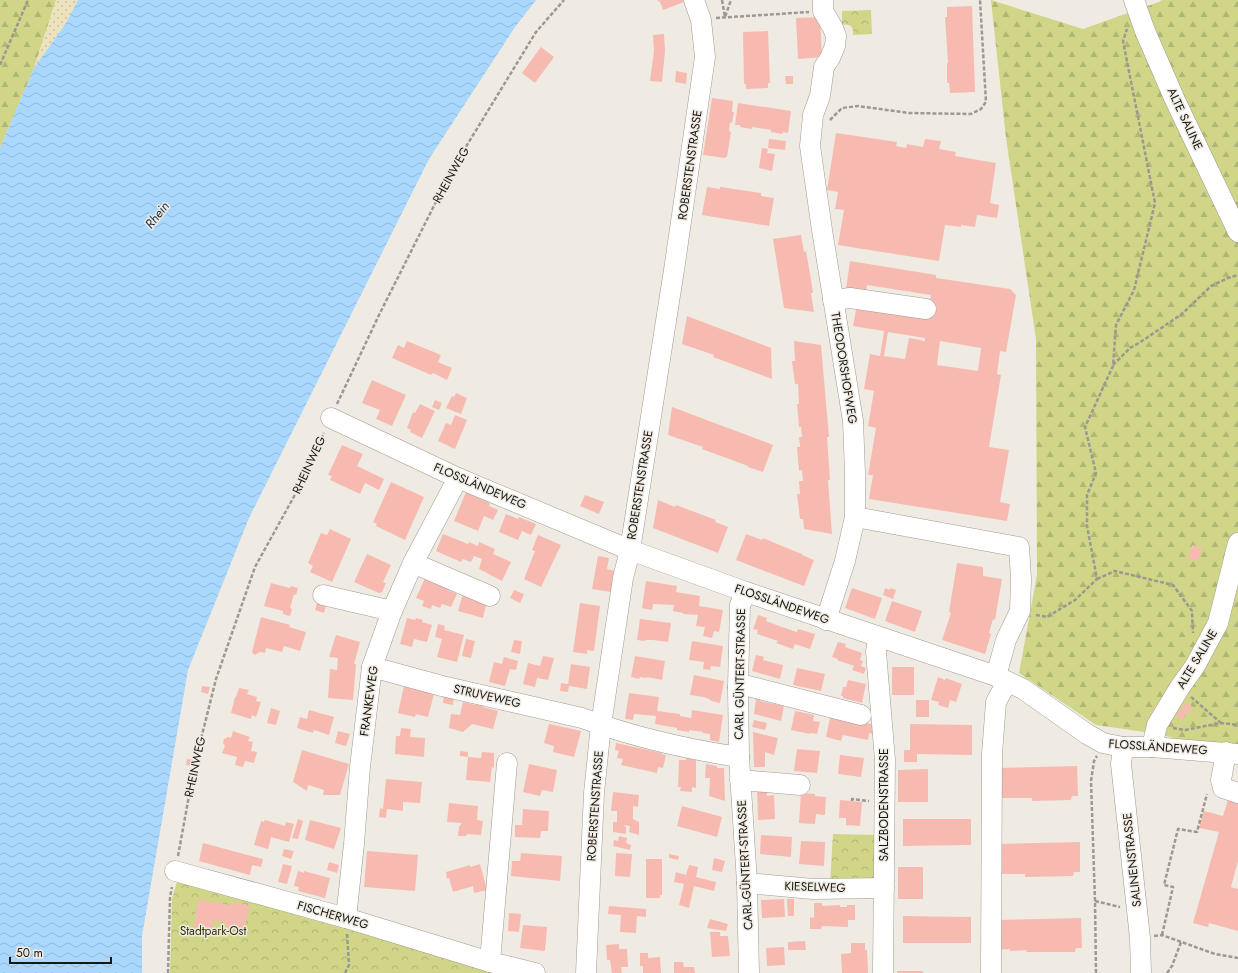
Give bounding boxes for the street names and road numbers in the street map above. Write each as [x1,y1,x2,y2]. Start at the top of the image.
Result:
street label: ALTE SALINE [1163,85,1207,153]
street label: ROBERSTENSTRASSE [673,109,707,221]
street label: RHEINWEG [428,144,474,206]
street label: THEODORSHOFWEG [826,311,862,425]
street label: ROBERSTENSTRASSE [622,429,658,541]
street label: RHEINWEG [288,433,330,497]
street label: FLOSSLÄNDEWEG [431,458,529,514]
street label: FLOSSLÄNDEWEG [732,579,832,629]
street label: CARL GÜNTERT-STRASSE [730,608,750,740]
street label: ALTE SALINE [1172,626,1222,692]
street label: FRANKEWEG [355,665,383,737]
street label: STRUVEWEG [452,680,522,712]
street label: RHEINWEG [180,735,210,799]
street label: FLOSSLÄNDEWEG [1108,735,1208,759]
street label: SALZBODENSTRASSE [875,748,893,862]
street label: ROBERSTENSTRASSE [582,750,608,862]
street label: CARL-GÜNTERT-STRASSE [733,799,757,931]
street label: SALINENSTRASSE [1118,812,1146,908]
street label: KIESELWEG [784,877,846,897]
street label: FISCHERWEG [295,896,371,934]

